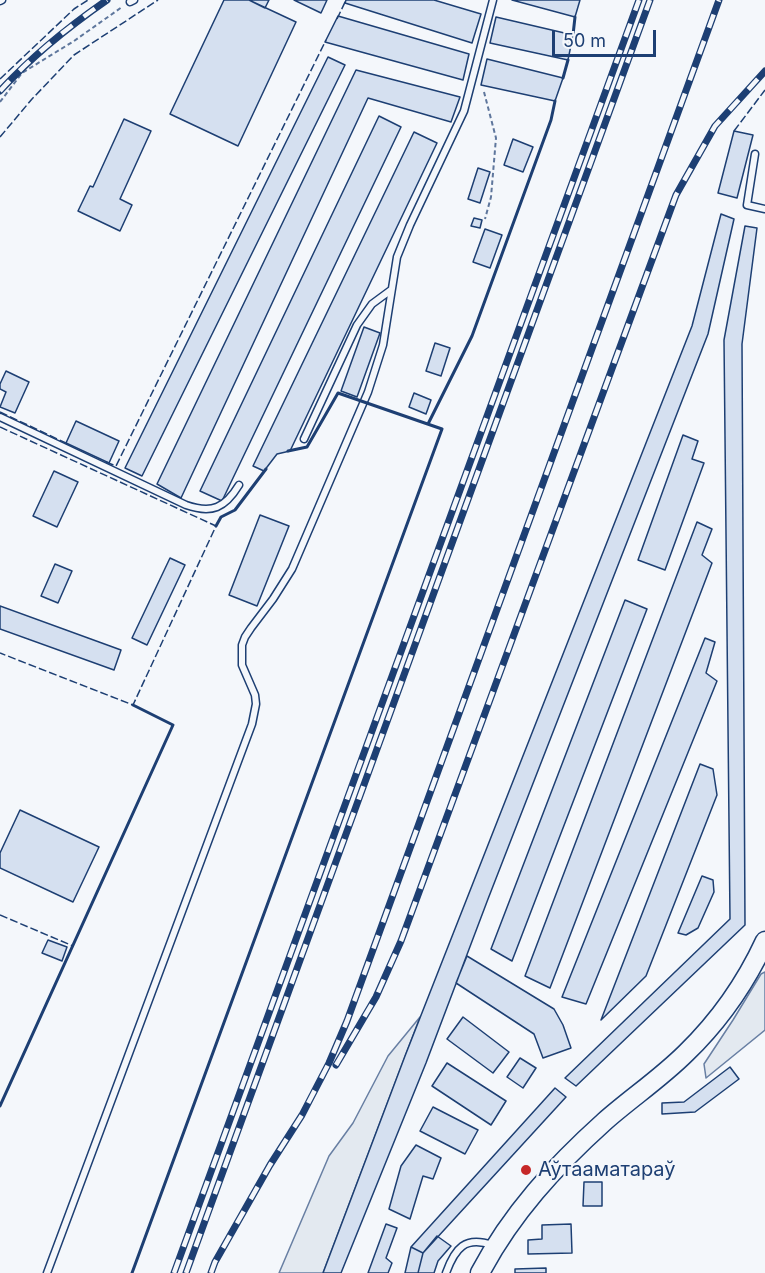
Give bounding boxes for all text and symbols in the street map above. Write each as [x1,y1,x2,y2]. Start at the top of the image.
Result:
scale bar [555,18,658,56]
text: 50 m [563,30,606,51]
place label: Аўтааматараў [538,1158,676,1182]
marker: Аўтааматараў [519,1163,533,1177]

